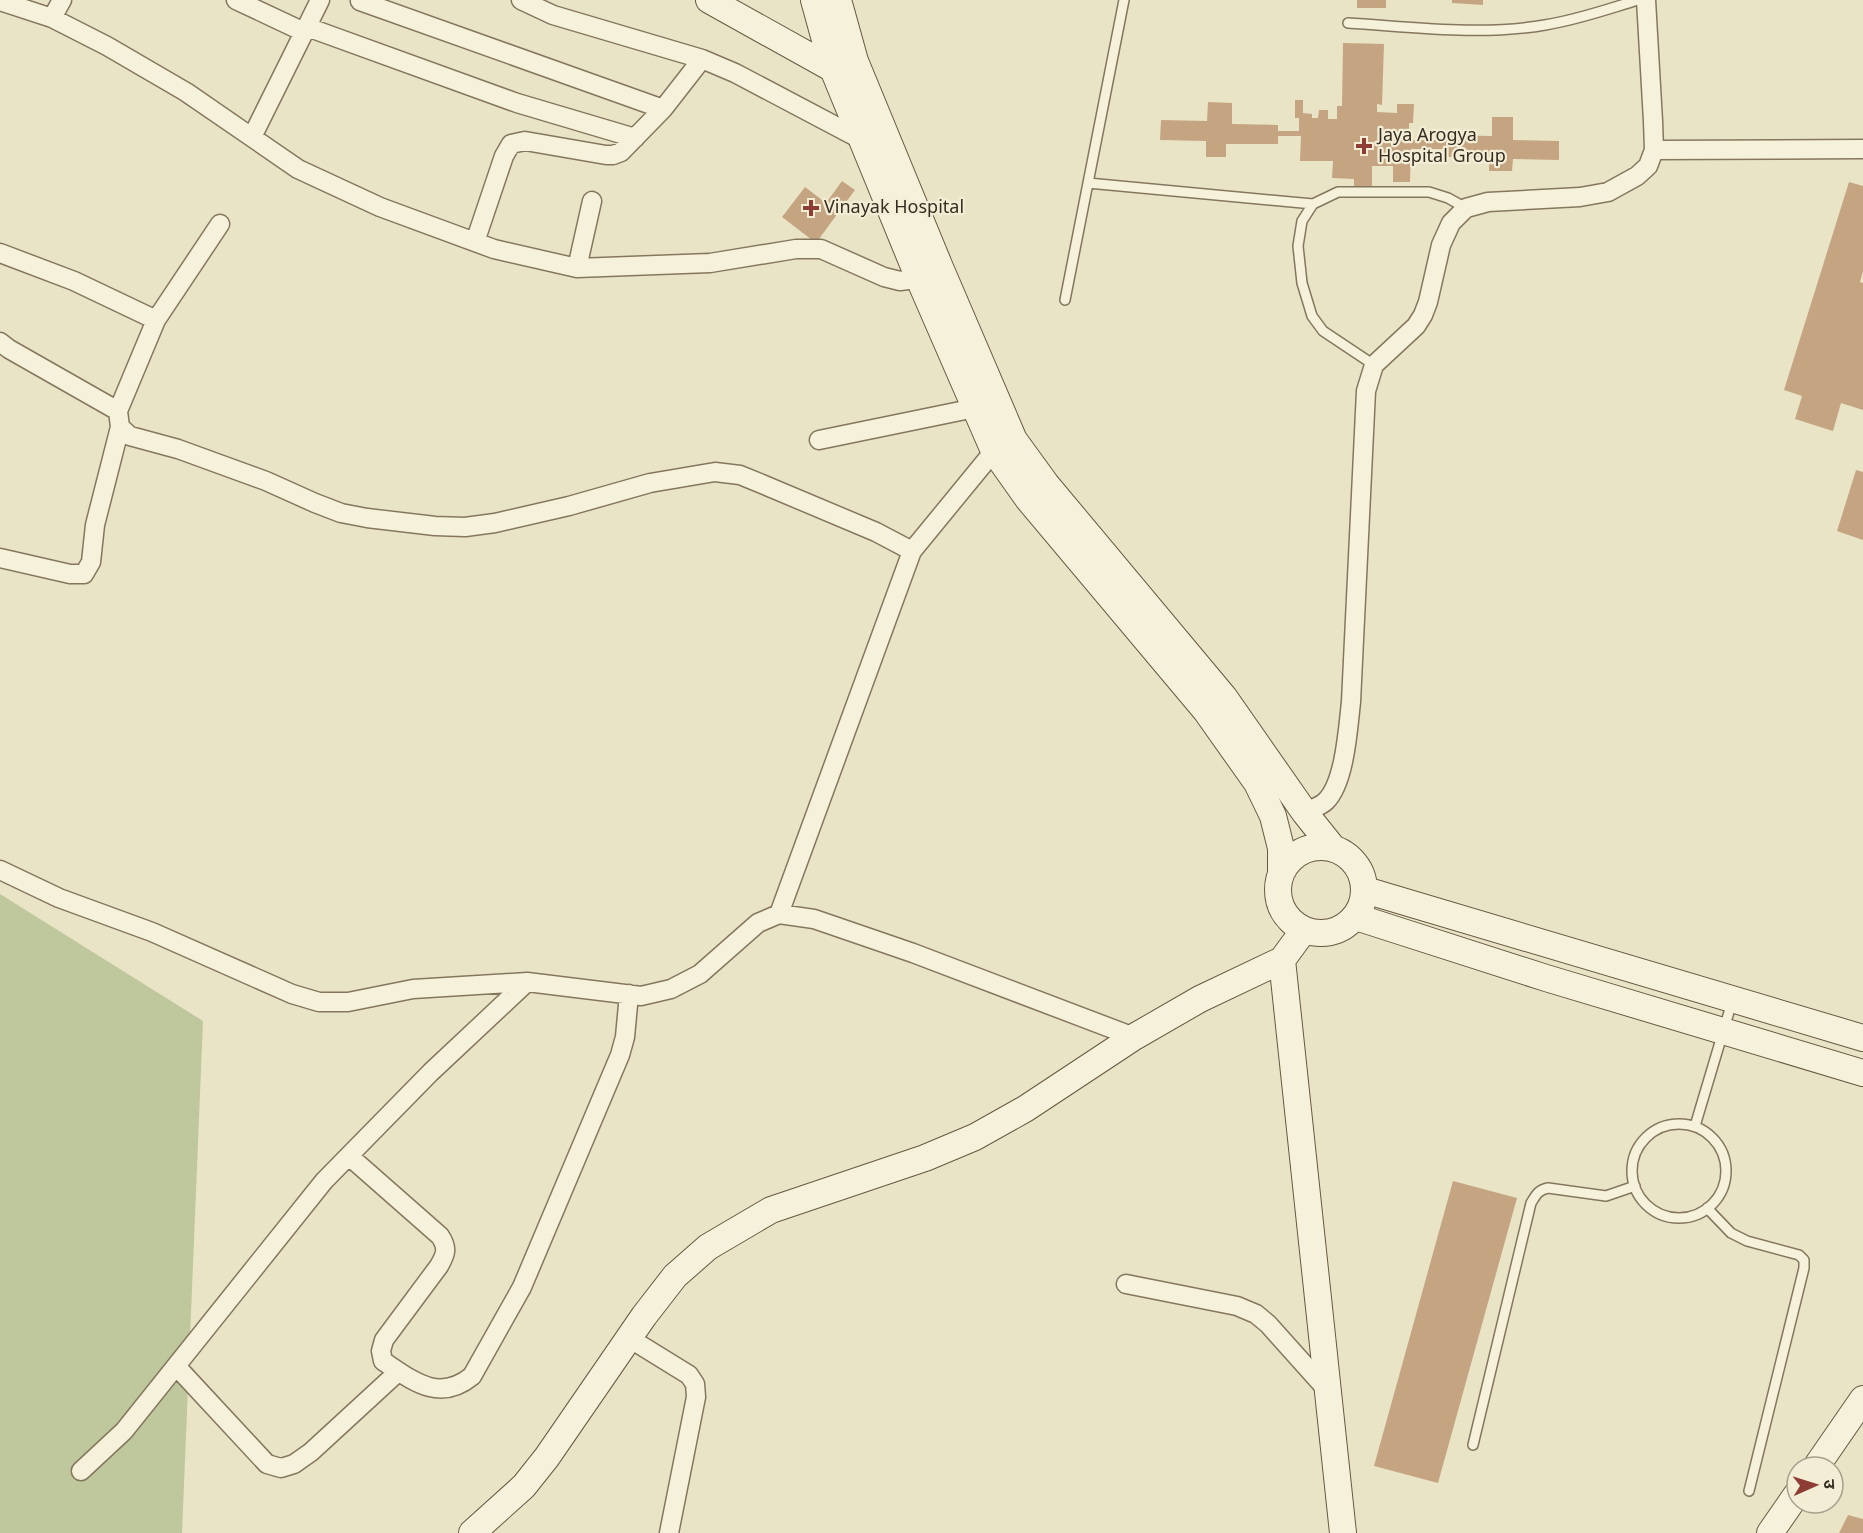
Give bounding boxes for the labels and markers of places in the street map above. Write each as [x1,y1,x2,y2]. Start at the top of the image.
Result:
place label: Jaya Arogya Hospital Group [1376,125,1506,169]
marker: Jaya Arogya Hospital Group [1355,137,1373,155]
place label: Vinayak Hospital [824,197,964,220]
marker: Vinayak Hospital [802,199,820,217]

